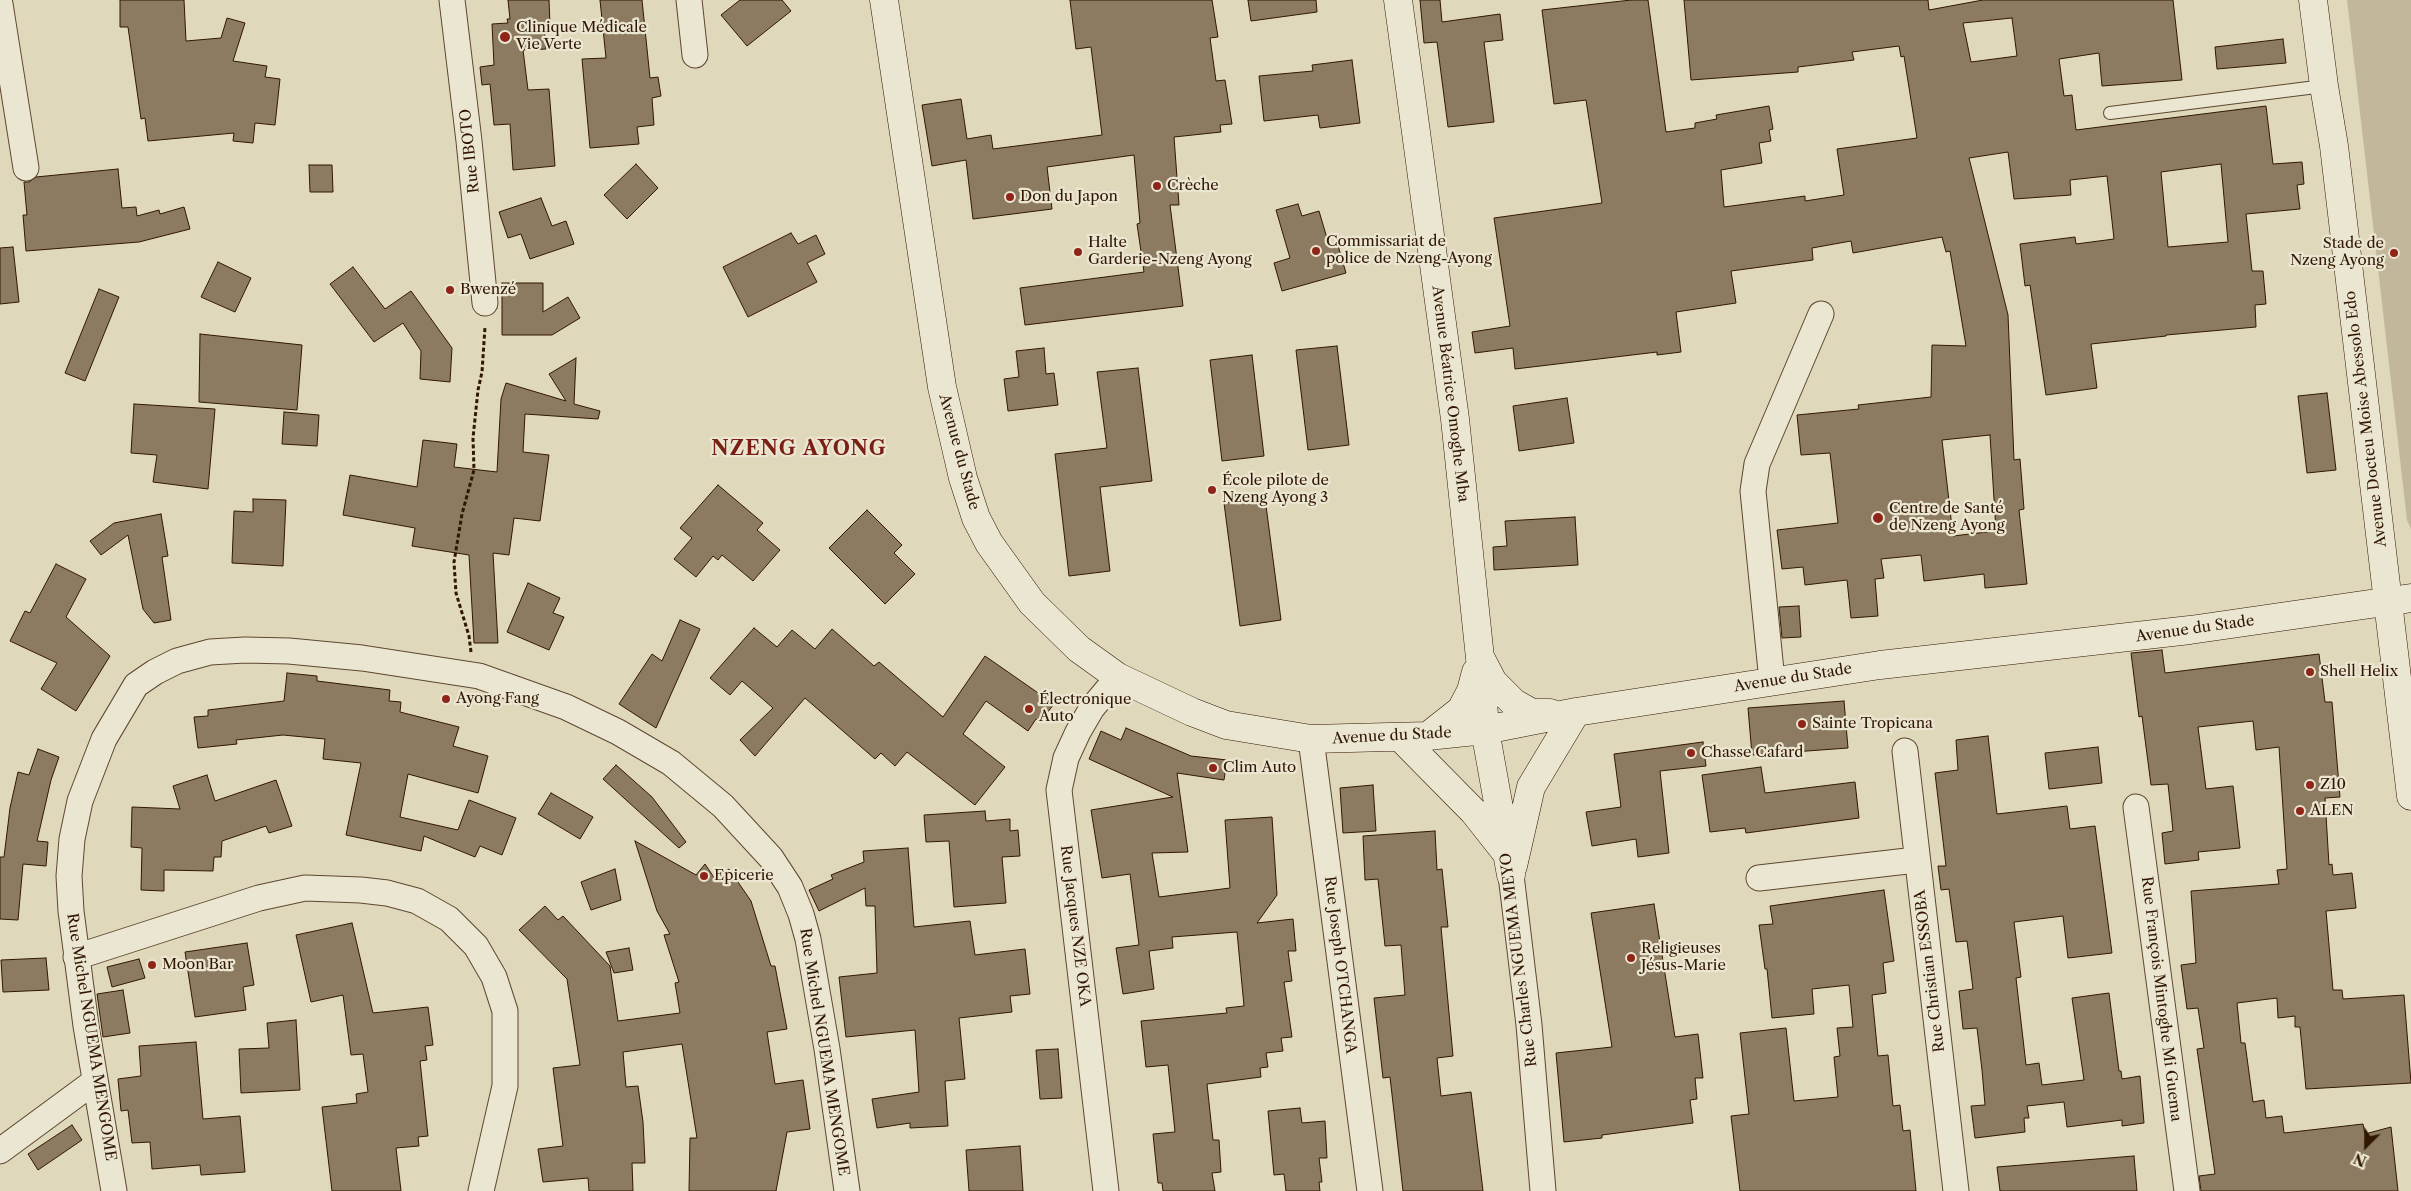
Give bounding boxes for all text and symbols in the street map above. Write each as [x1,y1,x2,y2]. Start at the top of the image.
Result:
place label: Clinique Médicale Vie Verte [516,19,647,54]
marker: Clinique Médicale Vie Verte [498,30,512,44]
street label: Rue IBOTO [457,108,483,194]
place label: Crèche [1167,177,1219,195]
marker: Crèche [1151,180,1163,192]
place label: Don du Japon [1020,188,1118,206]
marker: Don du Japon [1004,191,1016,203]
place label: Commissariat de police de Nzeng-Ayong [1326,233,1492,268]
place label: Halte Garderie-Nzeng Ayong [1088,234,1252,269]
place label: Stade de Nzeng Ayong [2290,235,2384,270]
marker: Commissariat de police de Nzeng-Ayong [1310,245,1322,257]
marker: Halte Garderie-Nzeng Ayong [1072,246,1084,258]
marker: Stade de Nzeng Ayong [2388,247,2400,259]
place label: Bwenzé [460,281,516,299]
marker: Bwenzé [444,284,456,296]
street label: Avenue Béatrice Omoghe Mba [1428,285,1472,503]
street label: Avenue Docteu Moise Abessolo Edo [2341,290,2391,548]
street label: Avenue du Stade [935,392,983,512]
district label: NZENG AYONG [710,437,888,461]
place label: École pilote de Nzeng Ayong 3 [1222,472,1329,507]
marker: École pilote de Nzeng Ayong 3 [1206,484,1218,496]
place label: Centre de Santé de Nzeng Ayong [1889,500,2005,535]
marker: Centre de Santé de Nzeng Ayong [1871,511,1885,525]
street label: Avenue du Stade [2135,612,2255,646]
street label: Avenue du Stade [1733,660,1853,696]
place label: Shell Helix [2320,663,2398,681]
marker: Shell Helix [2304,666,2316,678]
place label: Ayong Fang [456,690,539,708]
place label: Électronique Auto [1039,691,1131,726]
marker: Ayong Fang [440,693,452,705]
marker: Électronique Auto [1023,703,1035,715]
place label: Sainte Tropicana [1812,715,1933,733]
marker: Sainte Tropicana [1796,718,1808,730]
street label: Avenue du Stade [1332,724,1452,748]
place label: Chasse Cafard [1701,744,1803,762]
marker: Chasse Cafard [1685,747,1697,759]
place label: Clim Auto [1223,759,1296,777]
marker: Clim Auto [1207,762,1219,774]
place label: Z10 [2320,776,2346,794]
marker: Z10 [2304,779,2316,791]
place label: ALEN [2310,802,2354,820]
marker: ALEN [2294,805,2306,817]
street label: Rue Jacques NZE OKA [1056,844,1094,1008]
street label: Rue Charles NGUEMA MEYO [1497,852,1541,1068]
place label: Epicerie [714,867,774,885]
marker: Epicerie [698,870,710,882]
street label: Rue Joseph OTCHANGA [1320,875,1360,1055]
street label: Rue François Mintoghe Mi Guema [2137,875,2185,1123]
street label: Rue Christian ESSOBA [1911,889,1949,1053]
street label: Rue Michel NGUEMA MENGOME [63,912,119,1162]
street label: Rue Michel NGUEMA MENGOME [796,927,852,1177]
place label: Religieuses Jésus-Marie [1641,940,1726,975]
marker: Religieuses Jésus-Marie [1625,952,1637,964]
place label: Moon Bar [162,956,233,974]
marker: Moon Bar [146,959,158,971]
north arrow [2341,1121,2391,1171]
text: N [2351,1149,2369,1170]

